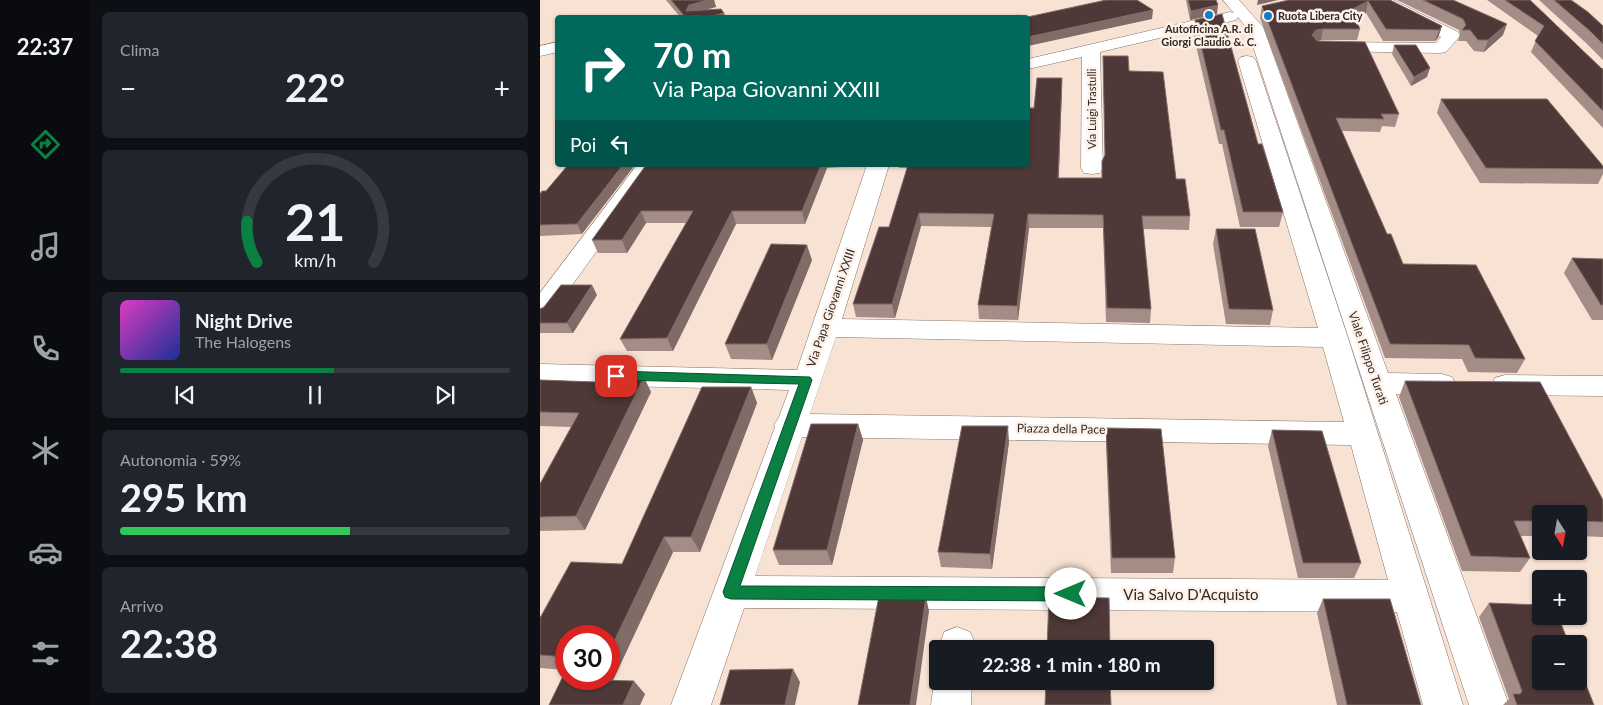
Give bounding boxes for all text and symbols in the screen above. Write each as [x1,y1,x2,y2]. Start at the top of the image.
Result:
marker: Autofficina A.R. di Giorgi Claudio &. C. [1203,9,1215,21]
place label: Ruota Libera City [1278,9,1363,22]
marker: Ruota Libera City [1262,10,1274,22]
place label: Autofficina A.R. di Giorgi Claudio &. C. [1161,22,1257,48]
text: 22:37 [17,33,73,60]
text: 70 m [653,33,731,75]
icon: right [570,35,635,100]
text: Clima [120,40,159,59]
text: 22° [285,64,345,110]
street label: Via Luigi Trastulli [1085,68,1098,149]
text: − [120,71,136,105]
text: + [494,71,510,105]
text: Via Papa Giovanni XXIII [653,75,880,102]
icon: directions [28,127,63,162]
icon: left [606,130,634,158]
text: Poi [570,133,596,156]
text: 21 [285,190,345,252]
icon: music [28,229,63,264]
street label: Via Papa Giovanni XXIII [803,247,858,369]
text: km/h [294,249,336,271]
text: Night Drive [195,309,293,332]
street label: Viale Filippo Turati [1345,309,1391,406]
icon: phone [28,331,63,366]
text: The Halogens [195,332,291,351]
pin [595,355,637,397]
icon: arrive [602,362,630,390]
icon: previous [171,381,199,409]
icon: pause [301,381,329,409]
icon: next [431,381,459,409]
street label: Piazza della Pace [1017,420,1105,437]
icon: climate [28,433,63,468]
text: Autonomia · 59% [120,450,241,469]
text: 295 km [120,474,248,520]
north arrow [1532,505,1588,560]
map controls [1532,505,1587,690]
icon: car [28,535,63,570]
position arrow [1044,567,1096,619]
button: + [1532,570,1587,625]
street label: Via Salvo D'Acquisto [1123,585,1259,603]
text: Arrivo [120,596,163,615]
text: 22:38 [120,620,218,666]
speed limit sign: 30 [555,625,620,690]
button: − [1532,635,1587,690]
icon: filters [28,636,63,671]
text: 22:38 · 1 min · 180 m [982,653,1161,676]

